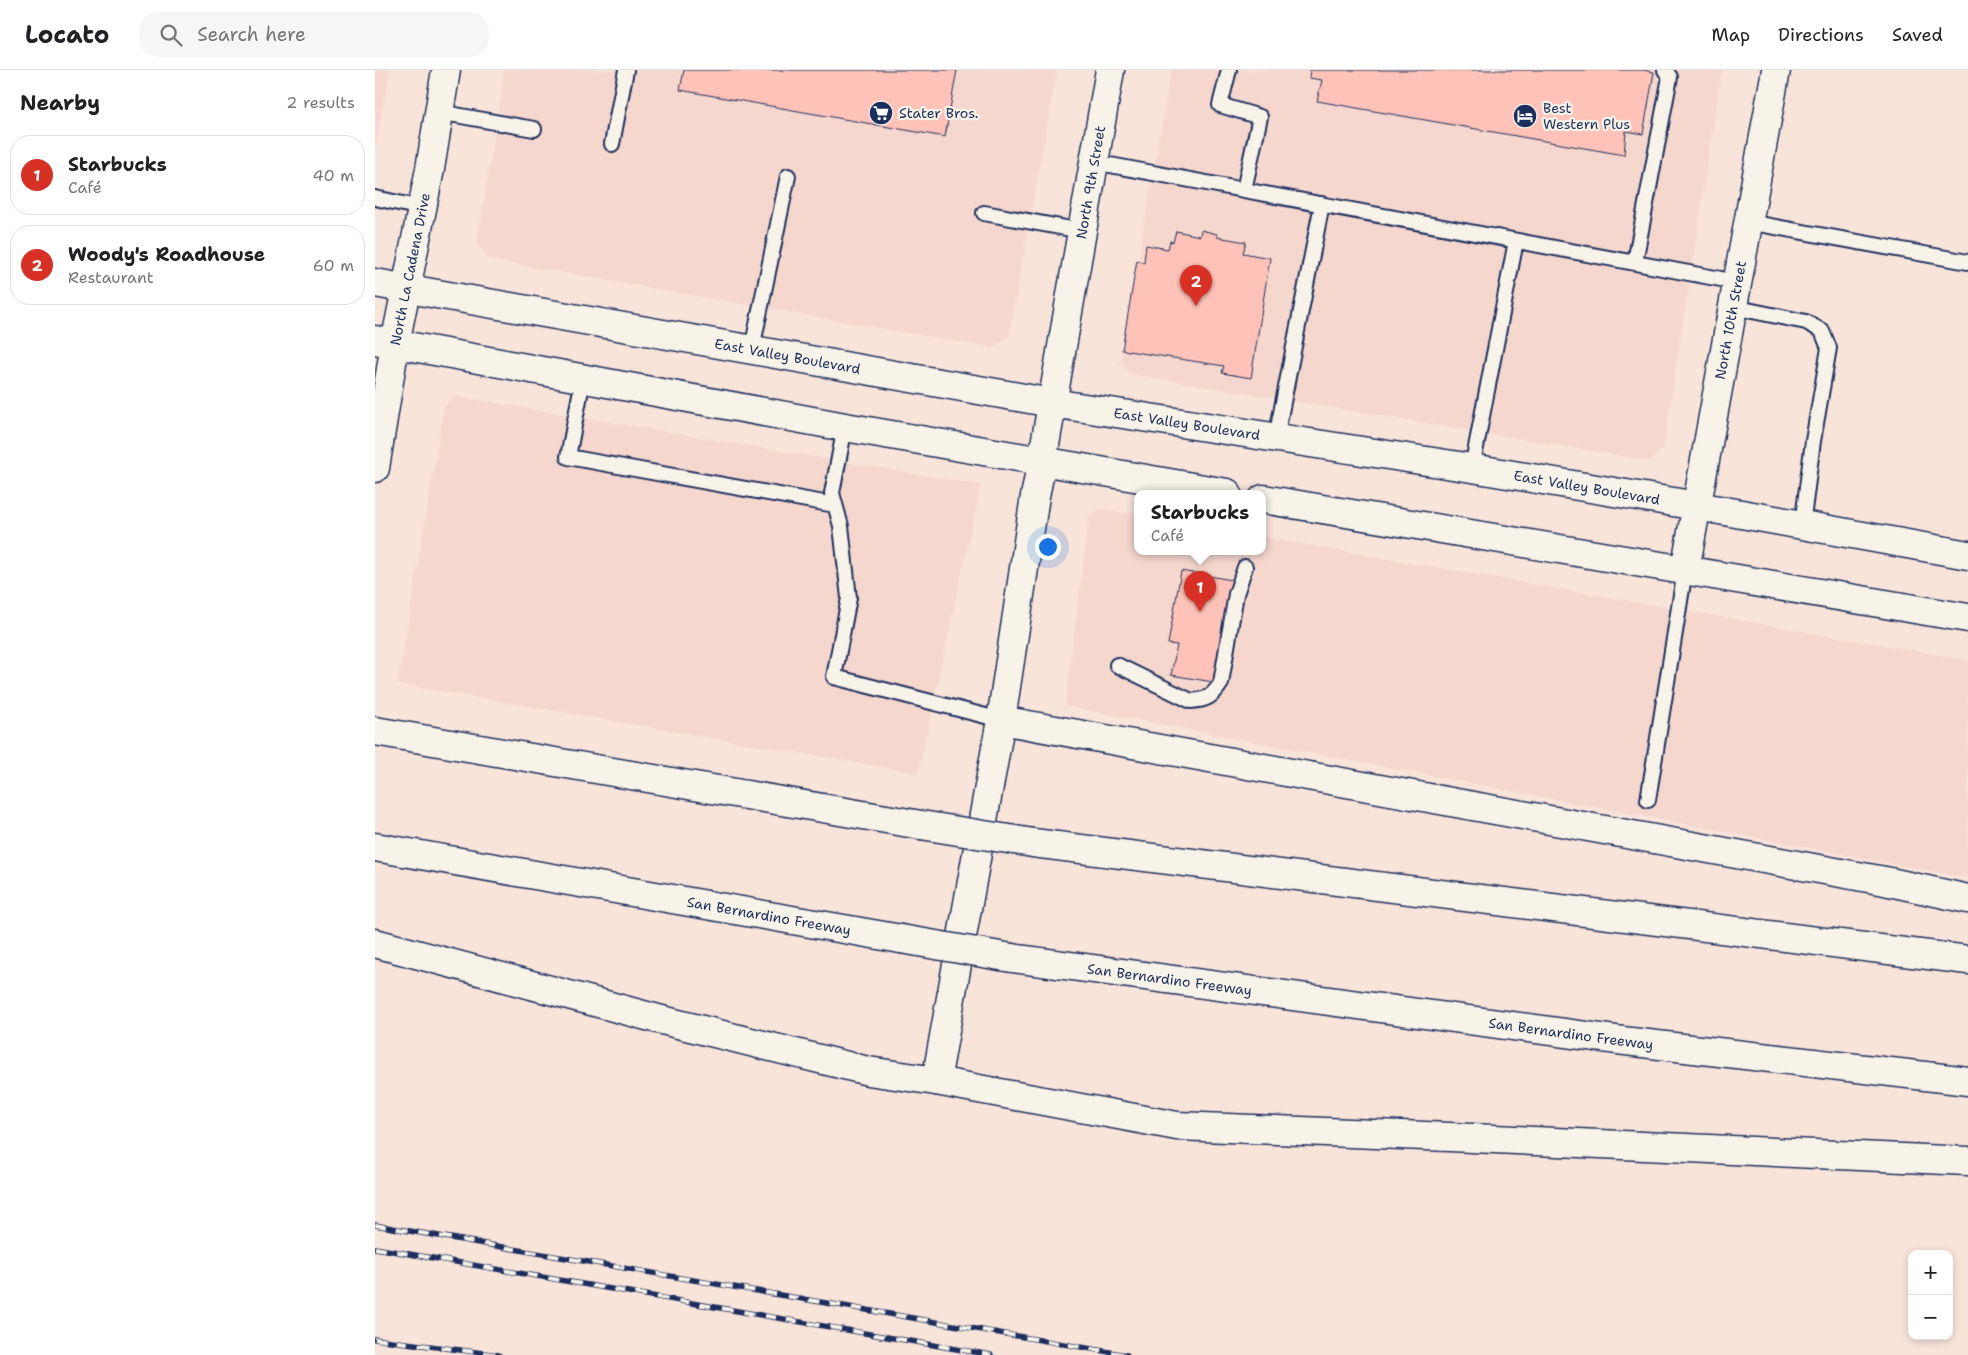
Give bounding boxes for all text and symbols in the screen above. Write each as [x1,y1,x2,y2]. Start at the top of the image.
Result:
search box [139,12,489,57]
text: Locato [25,19,109,51]
icon: search [157,21,185,49]
text: Search here [197,22,306,47]
text: Map [1712,23,1750,47]
text: Directions [1778,23,1864,47]
text: Saved [1892,23,1943,47]
text: Nearby [20,89,100,117]
text: 2 results [286,92,355,113]
place label: Best Western Plus [1543,99,1630,133]
supermarket icon: Stater Bros. [868,100,894,126]
hotel icon: Best Western Plus [1512,103,1538,129]
place label: Stater Bros. [899,104,978,122]
street label: North 9th Street [1072,124,1109,240]
text: Starbucks [68,152,167,177]
text: 1 [33,165,41,186]
text: 40 m [312,165,354,186]
text: Café [68,177,102,198]
street label: North La Cadena Drive [386,191,434,347]
text: Woody's Roadhouse [68,242,265,267]
text: 2 [31,255,43,276]
text: 60 m [313,255,354,276]
street label: North 10th Street [1711,259,1750,381]
pin: 2 [1180,265,1212,306]
text: Restaurant [68,267,154,288]
street label: East Valley Boulevard [713,334,862,378]
street label: East Valley Boulevard [1112,404,1261,444]
street label: East Valley Boulevard [1512,466,1661,509]
popup [1134,490,1266,555]
text: Starbucks [1151,500,1249,525]
text: Café [1151,525,1184,546]
your location [1035,534,1061,560]
pin: 1 [1184,571,1216,612]
street label: San Bernardino Freeway [686,893,852,939]
street label: San Bernardino Freeway [1086,959,1253,999]
street label: San Bernardino Freeway [1487,1014,1654,1053]
map controls [1908,1250,1953,1340]
button: + [1908,1250,1953,1295]
button: − [1908,1295,1953,1340]

